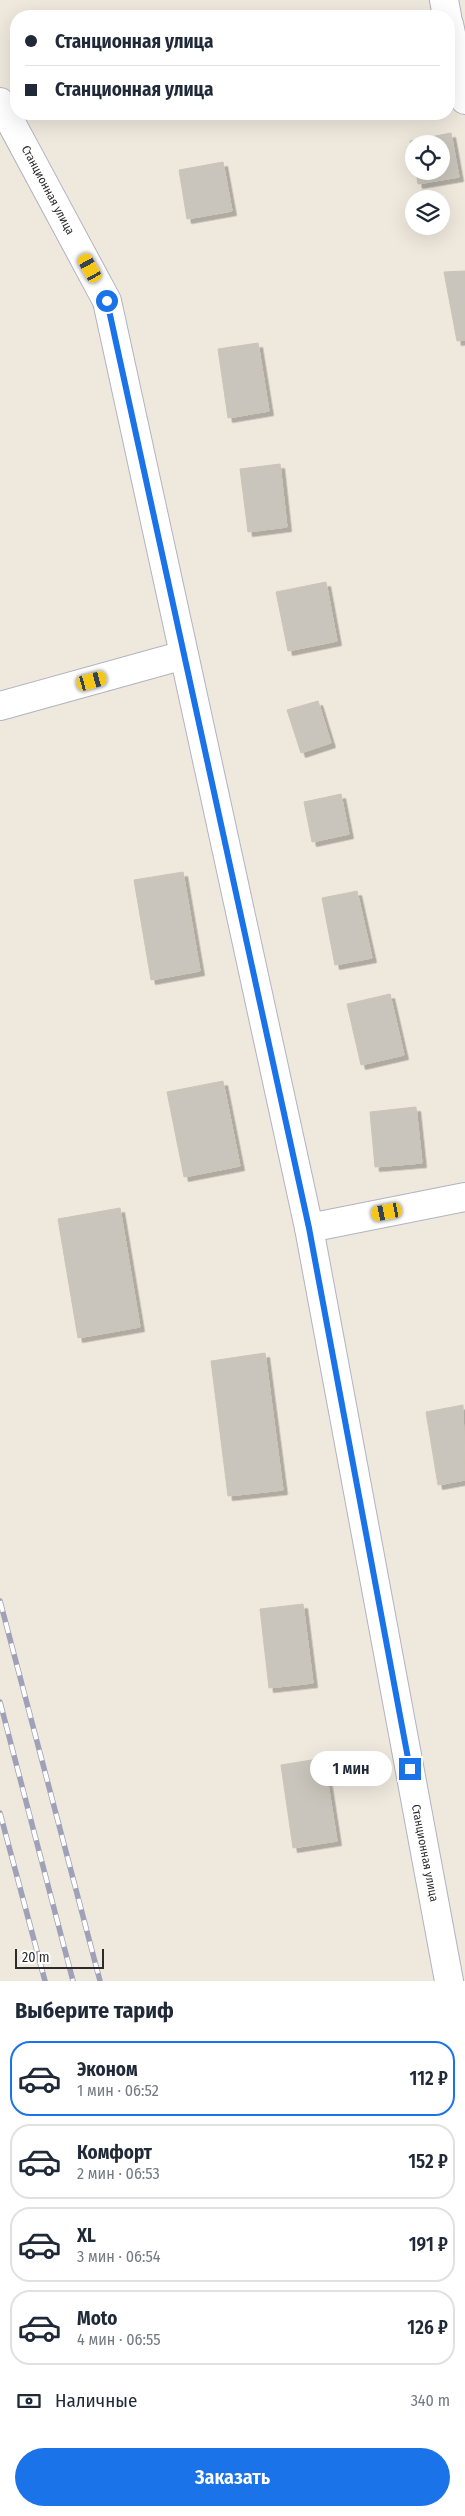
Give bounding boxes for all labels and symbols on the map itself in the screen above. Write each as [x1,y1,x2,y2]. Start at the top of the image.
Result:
street label: Станционная улица [19,143,77,237]
car [76,251,103,285]
route start [96,290,118,312]
car [75,670,108,692]
car [370,1202,403,1222]
callout: 1 мин [310,1752,392,1786]
route end [399,1758,421,1780]
street label: Станционная улица [409,1803,441,1903]
scale bar [15,1946,104,1969]

